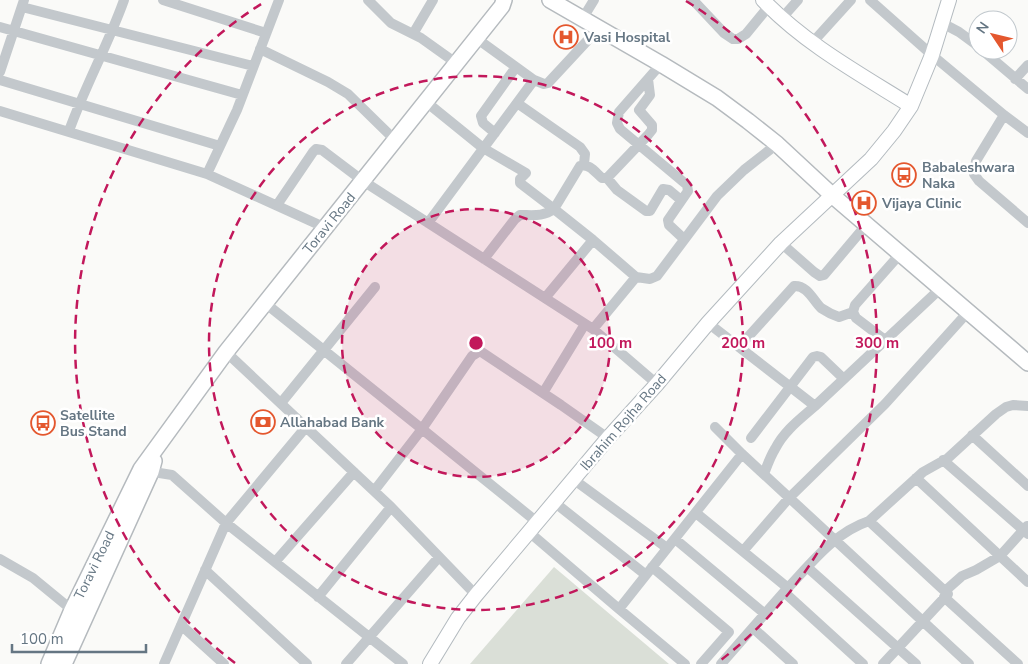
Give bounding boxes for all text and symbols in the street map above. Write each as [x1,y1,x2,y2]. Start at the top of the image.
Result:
north arrow [968,10,1018,60]
text: N [972,18,994,38]
hospital icon: Vasi Hospital [553,24,579,50]
place label: Vasi Hospital [583,28,671,47]
place label: Babaleshwara Naka [922,158,1015,193]
bus stop icon: Babaleshwara Naka [891,162,917,188]
street label: Toravi Road [299,189,360,258]
hospital icon: Vijaya Clinic [851,190,877,216]
place label: Vijaya Clinic [881,194,962,213]
text: 100 m [588,333,632,353]
text: 200 m [721,333,765,353]
text: 300 m [855,333,899,353]
centre of rings [467,334,485,352]
street label: Ibrahim Rojha Road [576,370,671,475]
place label: Satellite Bus Stand [60,406,127,441]
bank icon: Allahabad Bank [250,409,276,435]
bus stop icon: Satellite Bus Stand [30,410,56,436]
place label: Allahabad Bank [280,413,385,432]
street label: Toravi Road [70,528,119,603]
scale bar [12,622,146,654]
text: 100 m [20,629,64,649]

